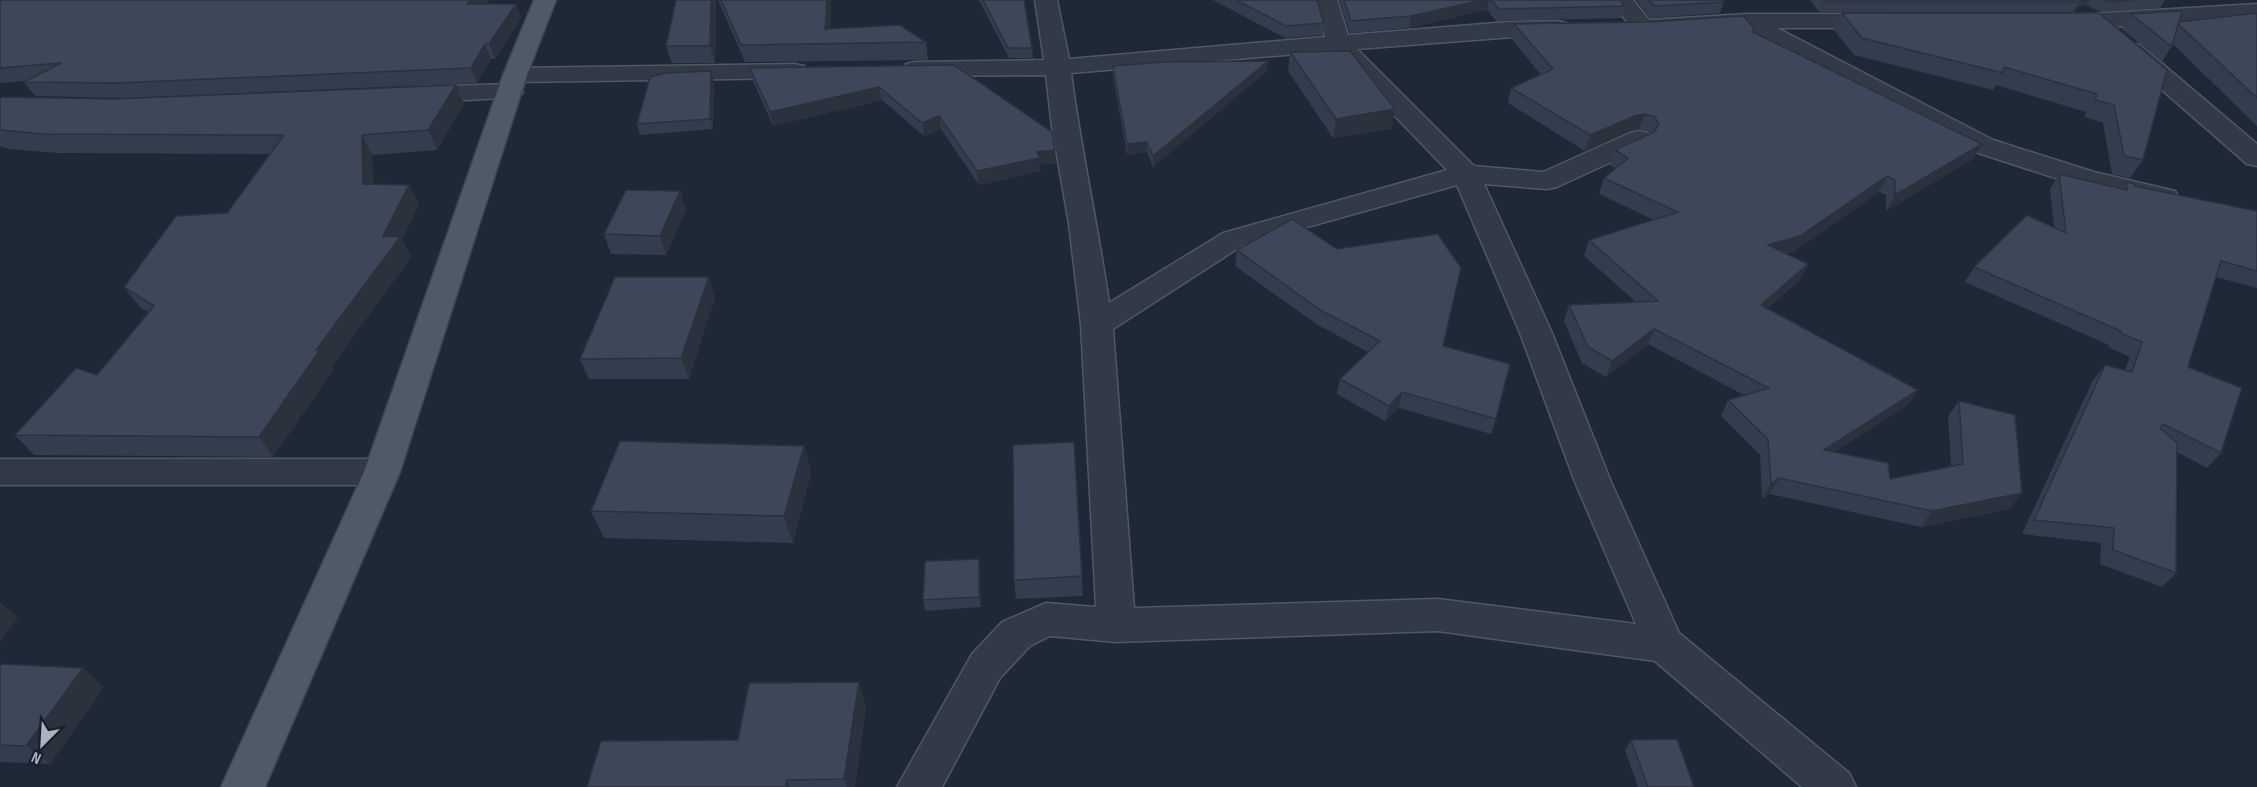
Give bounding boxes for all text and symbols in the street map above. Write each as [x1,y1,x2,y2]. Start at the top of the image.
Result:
north arrow [12,715,72,775]
text: N [29,747,44,768]

